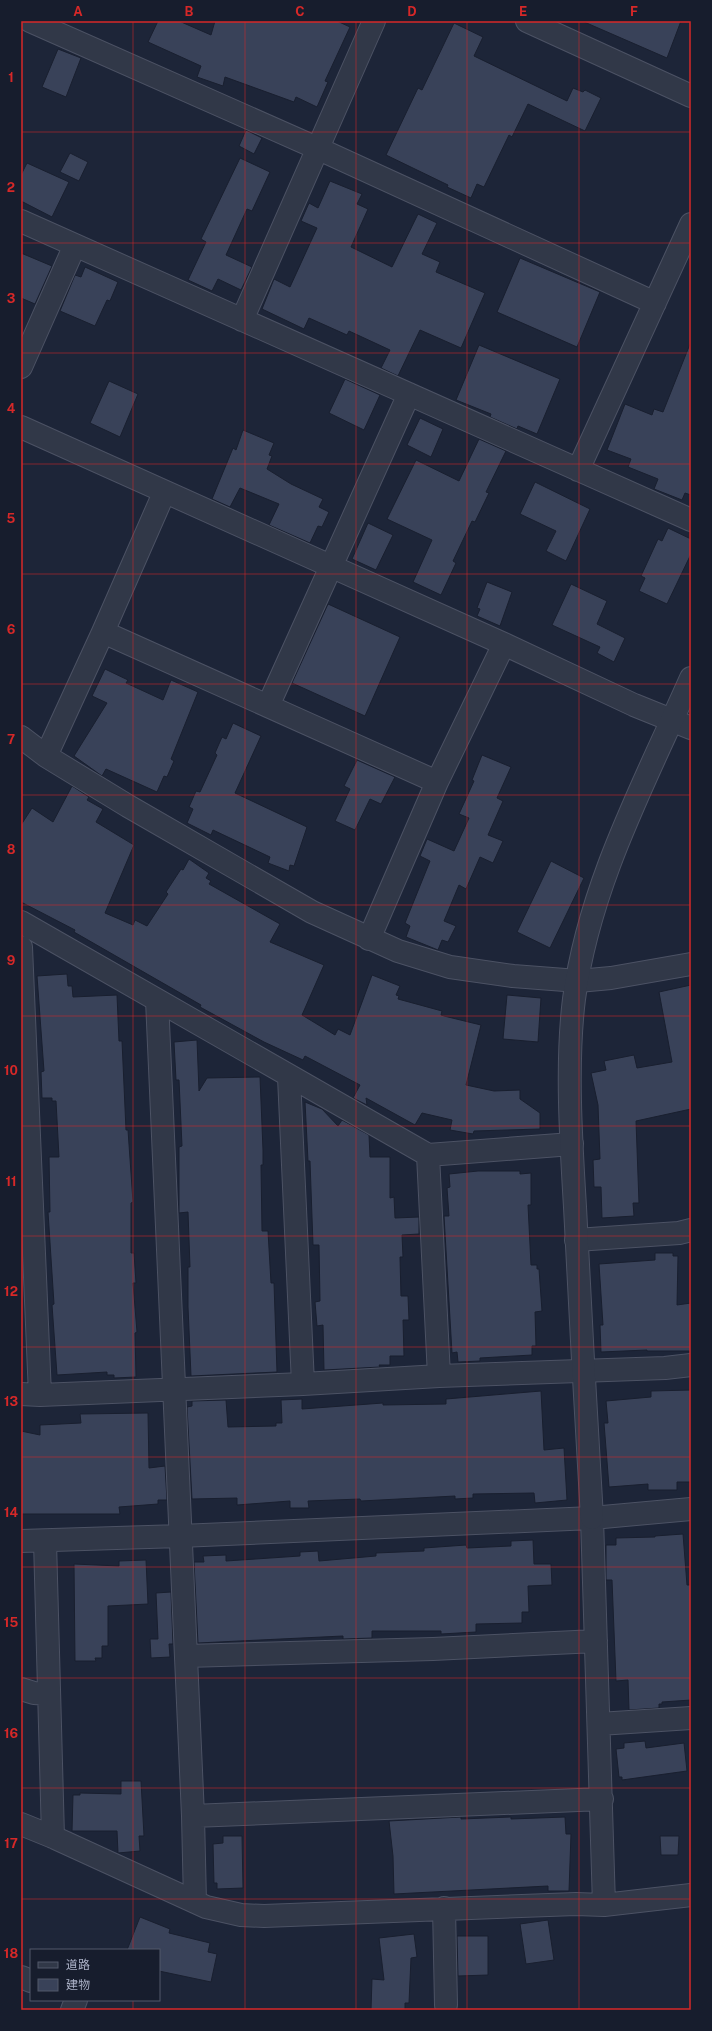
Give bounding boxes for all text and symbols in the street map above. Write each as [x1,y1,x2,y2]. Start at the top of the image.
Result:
text: A [73,4,83,19]
text: B [185,4,194,19]
text: C [295,4,305,19]
text: D [407,4,417,19]
text: E [519,4,527,19]
text: F [630,4,638,19]
text: 1 [8,70,14,85]
text: 2 [7,180,15,195]
text: 3 [7,291,16,306]
text: 4 [7,401,16,416]
text: 5 [7,511,16,526]
text: 6 [7,622,16,637]
text: 7 [7,732,15,747]
text: 8 [7,842,16,857]
text: 9 [7,953,15,968]
text: 10 [4,1063,18,1078]
text: 11 [5,1174,17,1189]
text: 12 [4,1284,18,1299]
text: 13 [4,1394,18,1409]
text: 14 [4,1505,19,1520]
text: 15 [4,1615,18,1630]
text: 16 [4,1726,18,1741]
text: 17 [4,1836,18,1851]
text: 18 [4,1946,18,1961]
legend [30,1949,160,2001]
text: 道路 [66,1958,90,1972]
text: 建物 [66,1978,90,1992]

